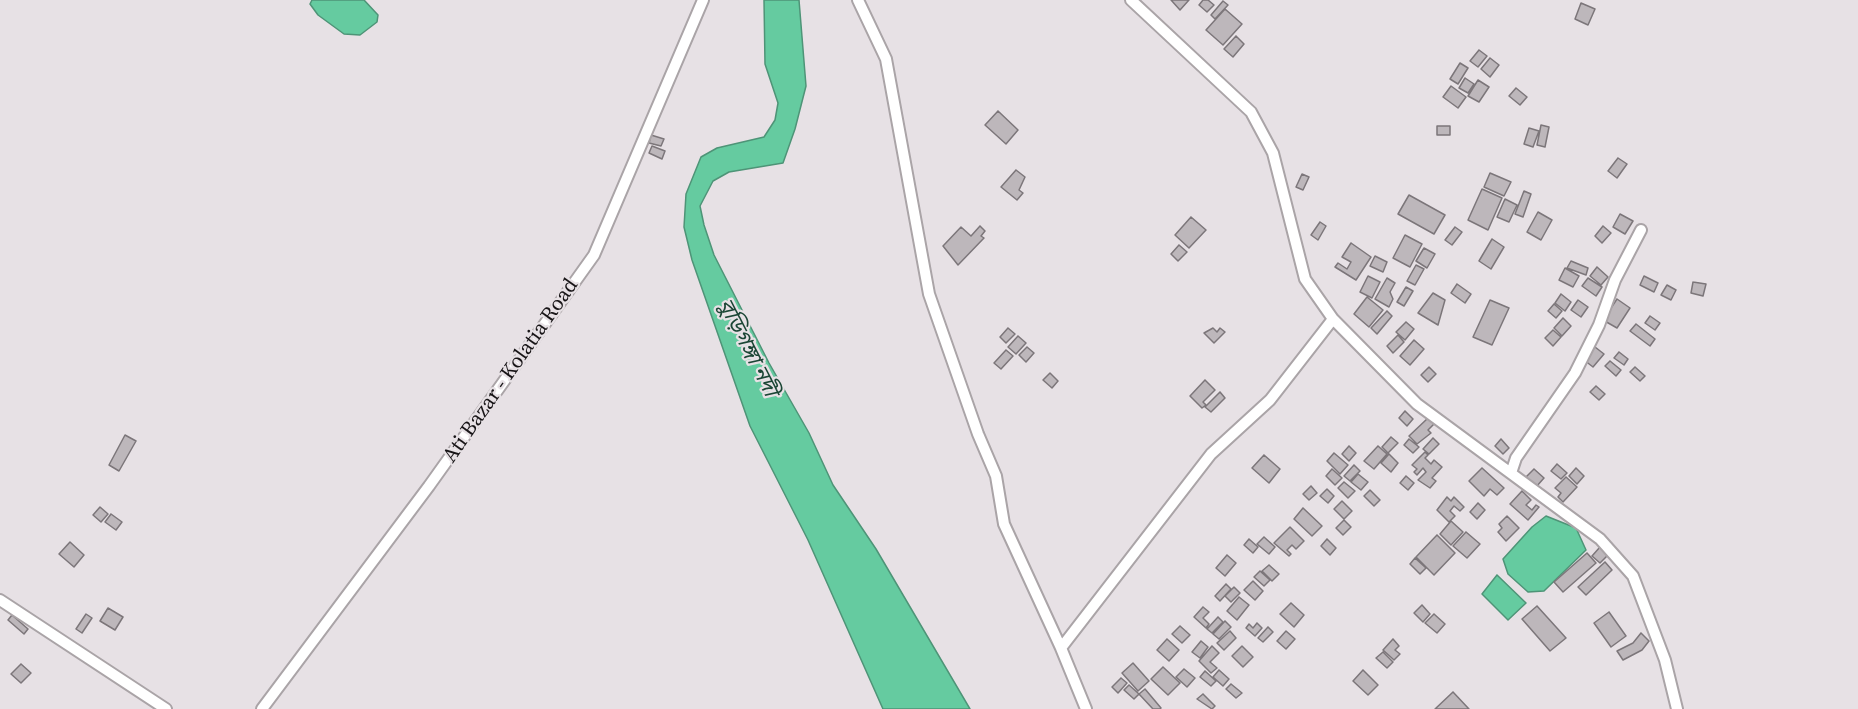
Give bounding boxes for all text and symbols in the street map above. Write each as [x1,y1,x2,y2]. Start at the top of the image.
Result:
street label: Ati Bazar - Kolatia Road [438,274,584,468]
water label: বুড়িগঙ্গা নদী [711,295,783,401]

